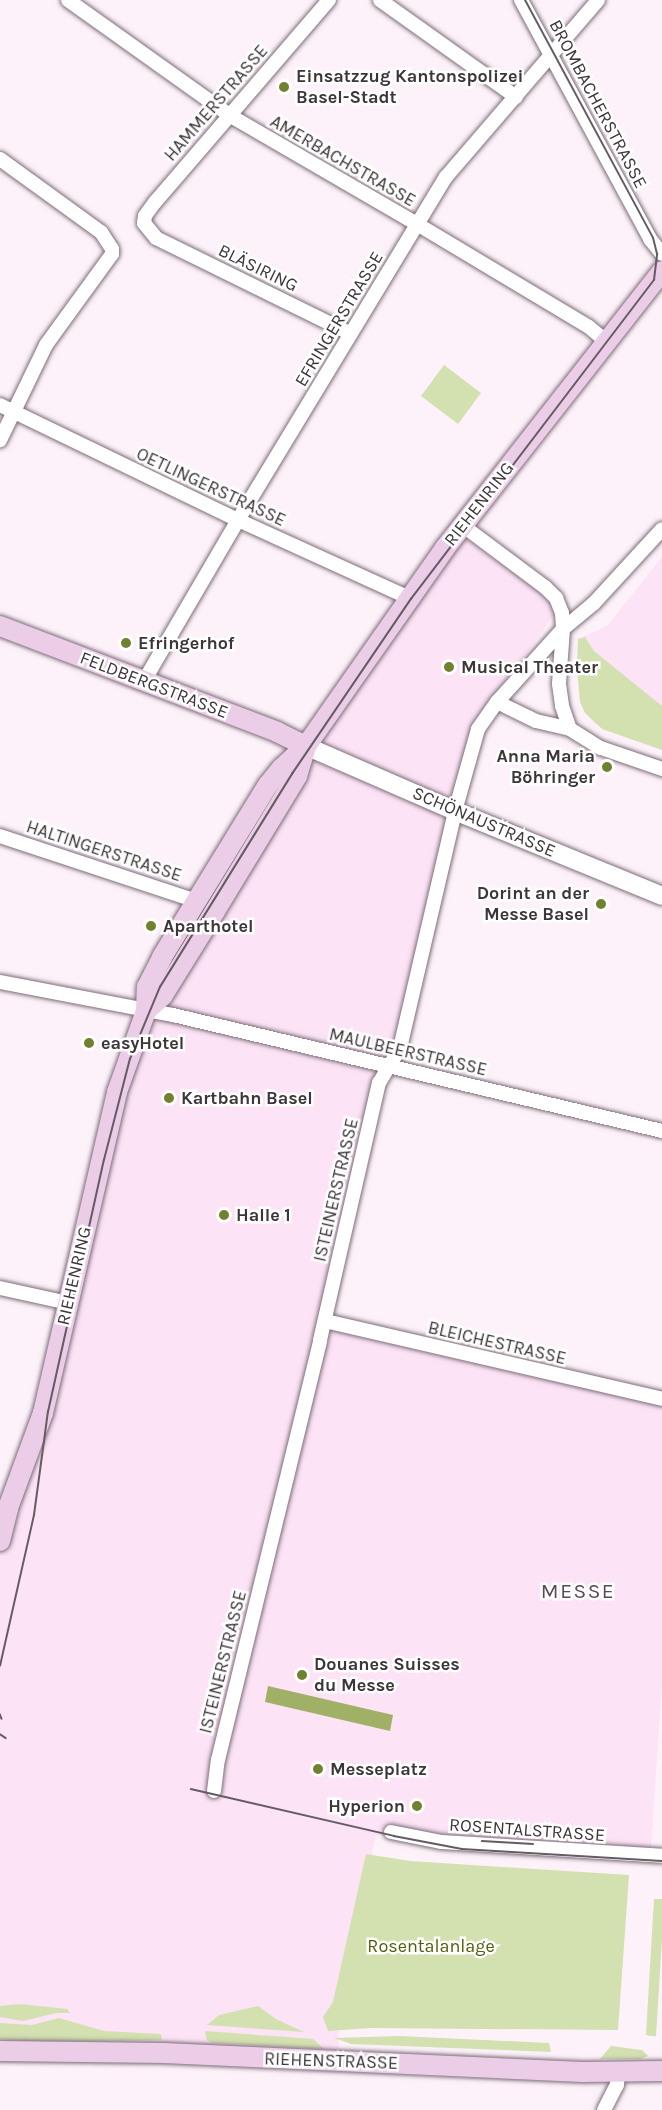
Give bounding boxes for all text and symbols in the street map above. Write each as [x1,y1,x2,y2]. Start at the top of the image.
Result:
street label: BROMBACHERSTRASSE [544,16,652,192]
street label: HAMMERSTRASSE [160,40,272,166]
place label: Einsatzzug Kantonspolizei Basel-Stadt [296,66,523,109]
marker: Einsatzzug Kantonspolizei Basel-Stadt [277,80,291,94]
street label: AMERBACHSTRASSE [266,111,420,211]
street label: BLÄSIRING [215,239,301,297]
street label: EFRINGERSTRASSE [290,248,388,390]
street label: OETLINGERSTRASSE [133,443,289,531]
street label: RIEHENRING [440,458,518,550]
place label: Efringerhof [138,632,234,654]
marker: Efringerhof [119,636,133,650]
street label: FELDBERGSTRASSE [77,647,231,723]
place label: Musical Theater [461,656,598,678]
marker: Musical Theater [442,660,456,674]
place label: Anna Maria Böhringer [496,746,595,789]
marker: Anna Maria Böhringer [600,760,614,774]
street label: SCHÖNAUSTRASSE [409,782,559,862]
street label: HALTINGERSTRASSE [24,816,184,886]
place label: Dorint an der Messe Basel [477,883,589,926]
marker: Dorint an der Messe Basel [594,897,608,911]
place label: Aparthotel [163,915,253,937]
marker: Aparthotel [144,919,158,933]
street label: MAULBEERSTRASSE [327,1023,489,1081]
place label: easyHotel [101,1032,184,1054]
marker: easyHotel [82,1036,96,1050]
place label: Kartbahn Basel [181,1087,313,1109]
marker: Kartbahn Basel [162,1091,176,1105]
street label: ISTEINERSTRASSE [309,1116,363,1264]
place label: Halle 1 [236,1204,291,1226]
marker: Halle 1 [217,1208,231,1222]
street label: RIEHENRING [52,1225,96,1327]
street label: BLEICHESTRASSE [426,1317,568,1369]
district label: MESSE [541,1578,615,1604]
street label: ISTEINERSTRASSE [195,1588,251,1736]
place label: Douanes Suisses du Messe [314,1654,460,1696]
marker: Douanes Suisses du Messe [295,1668,309,1682]
place label: Messeplatz [330,1758,427,1780]
marker: Messeplatz [311,1762,325,1776]
place label: Hyperion [328,1795,405,1817]
marker: Hyperion [410,1799,424,1813]
street label: ROSENTALSTRASSE [448,1814,606,1846]
park label: Rosentalanlage [367,1935,495,1957]
street label: RIEHENSTRASSE [264,2048,398,2074]

